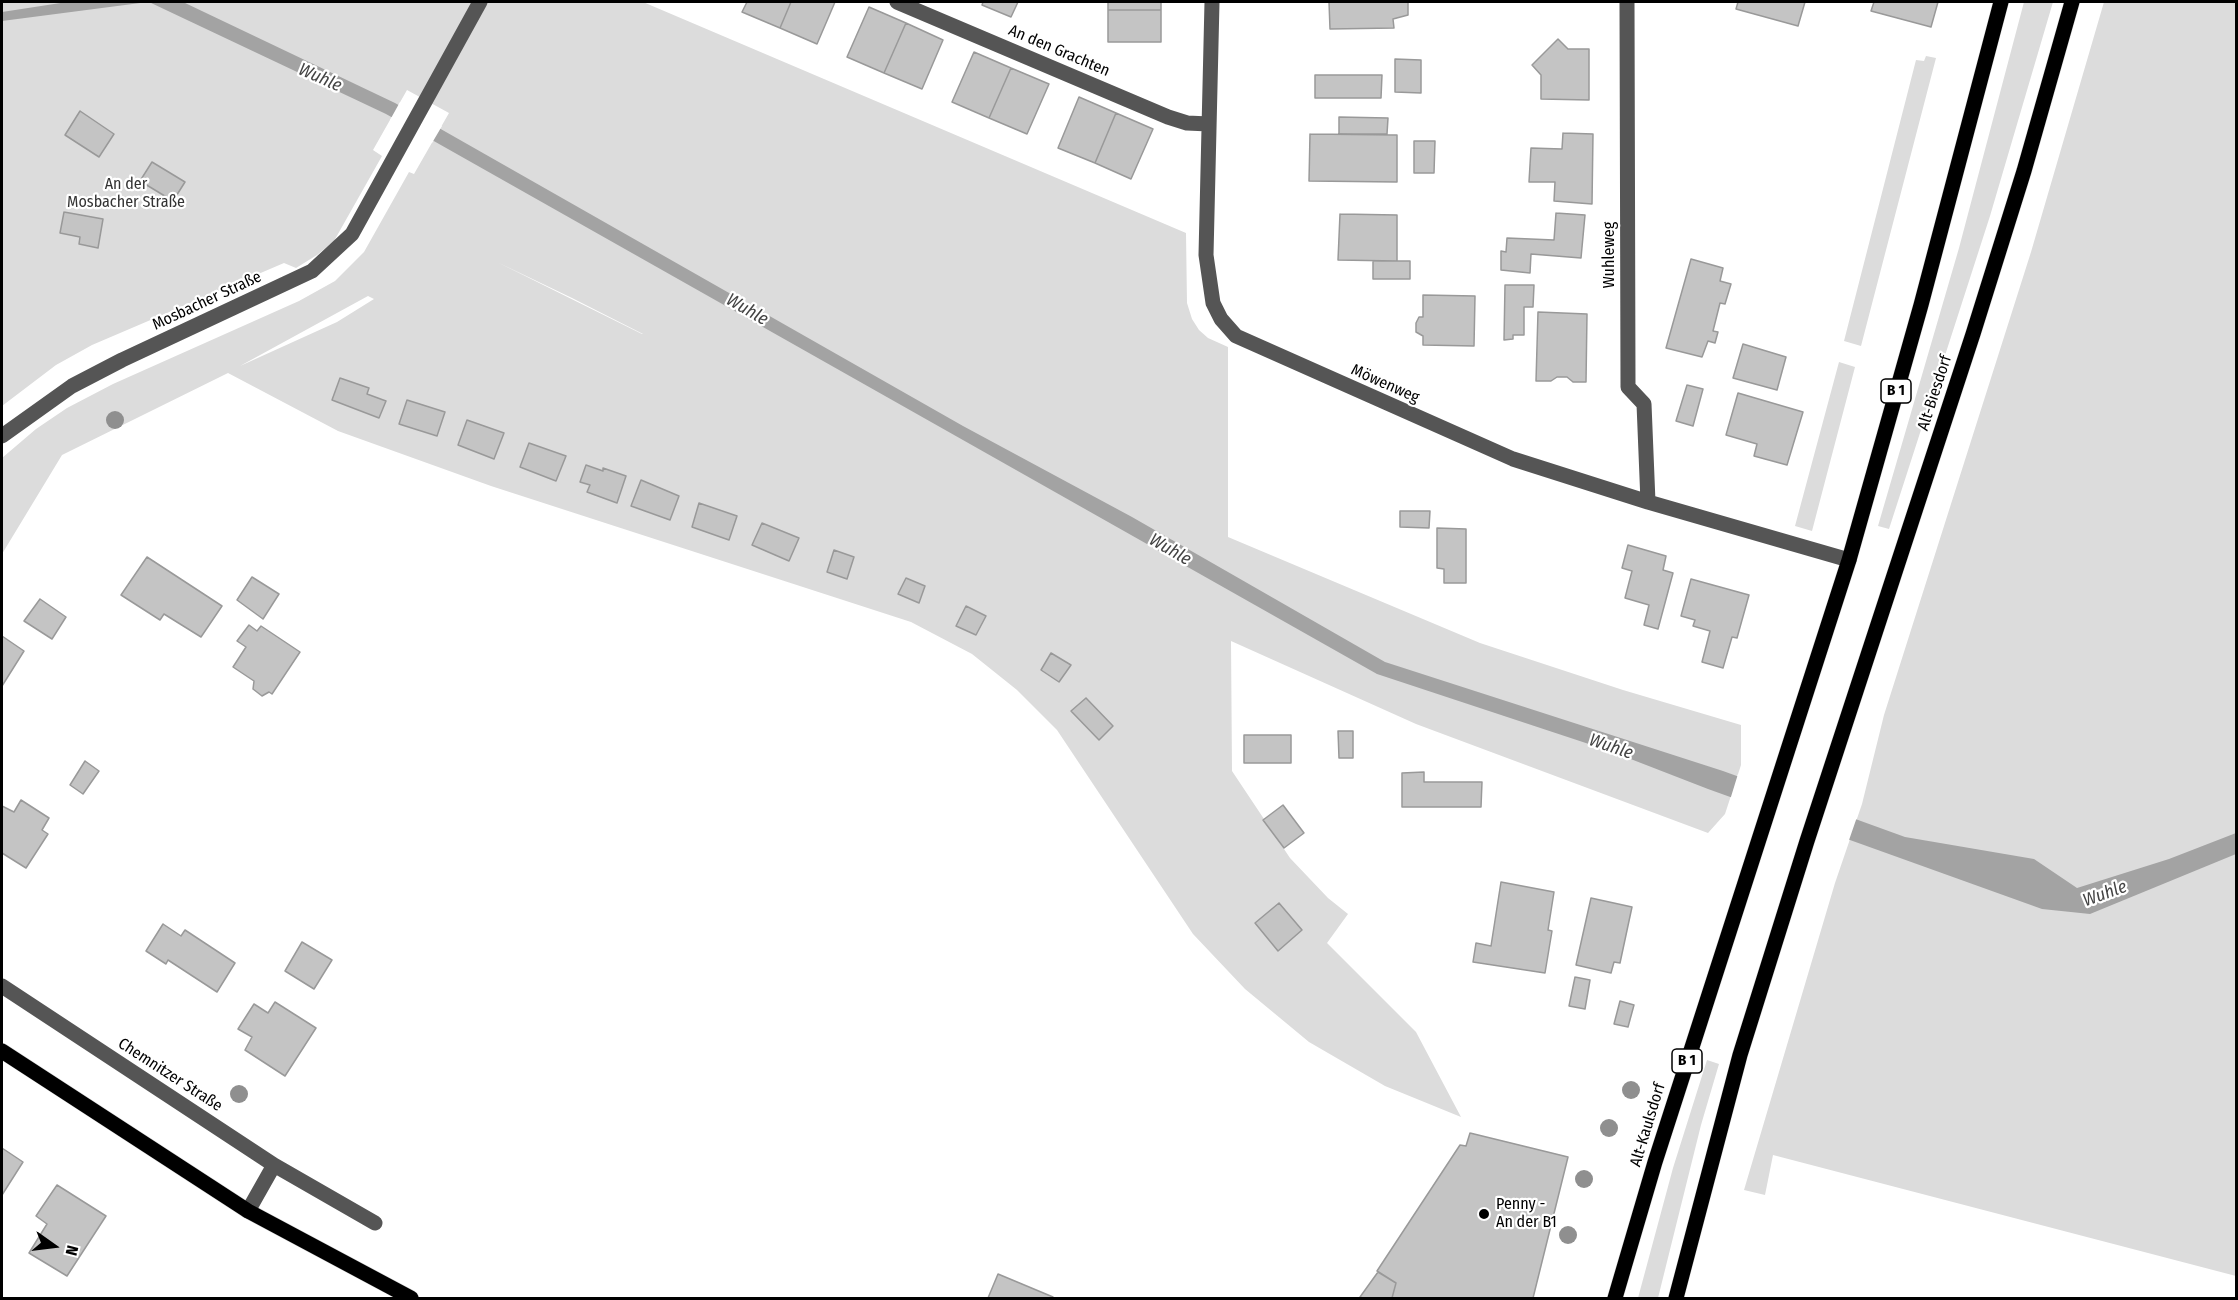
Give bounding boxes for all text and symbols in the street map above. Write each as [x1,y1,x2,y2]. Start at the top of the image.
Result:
street label: An den Grachten [1006,21,1112,81]
water label: Wuhle [295,59,345,97]
park label: An der Mosbacher Straße [67,175,185,213]
street label: Wuhleweg [1600,222,1620,288]
street label: Mosbacher Straße [150,267,264,335]
water label: Wuhle [722,289,772,331]
street label: Alt-Biesdorf [1914,353,1956,433]
street label: Möwenweg [1348,360,1422,408]
road number: B 1 [1881,379,1911,403]
water label: Wuhle [1145,529,1195,571]
water label: Wuhle [1586,729,1636,765]
water label: Wuhle [2080,876,2130,912]
street label: Chemnitzer Straße [114,1034,226,1116]
road number: B 1 [1672,1049,1702,1073]
street label: Alt-Kaulsdorf [1626,1081,1670,1169]
place label: Penny - An der B1 [1496,1195,1557,1233]
marker: Penny - An der B1 [1477,1207,1491,1221]
north arrow [24,1216,84,1276]
text: N [62,1244,82,1257]

